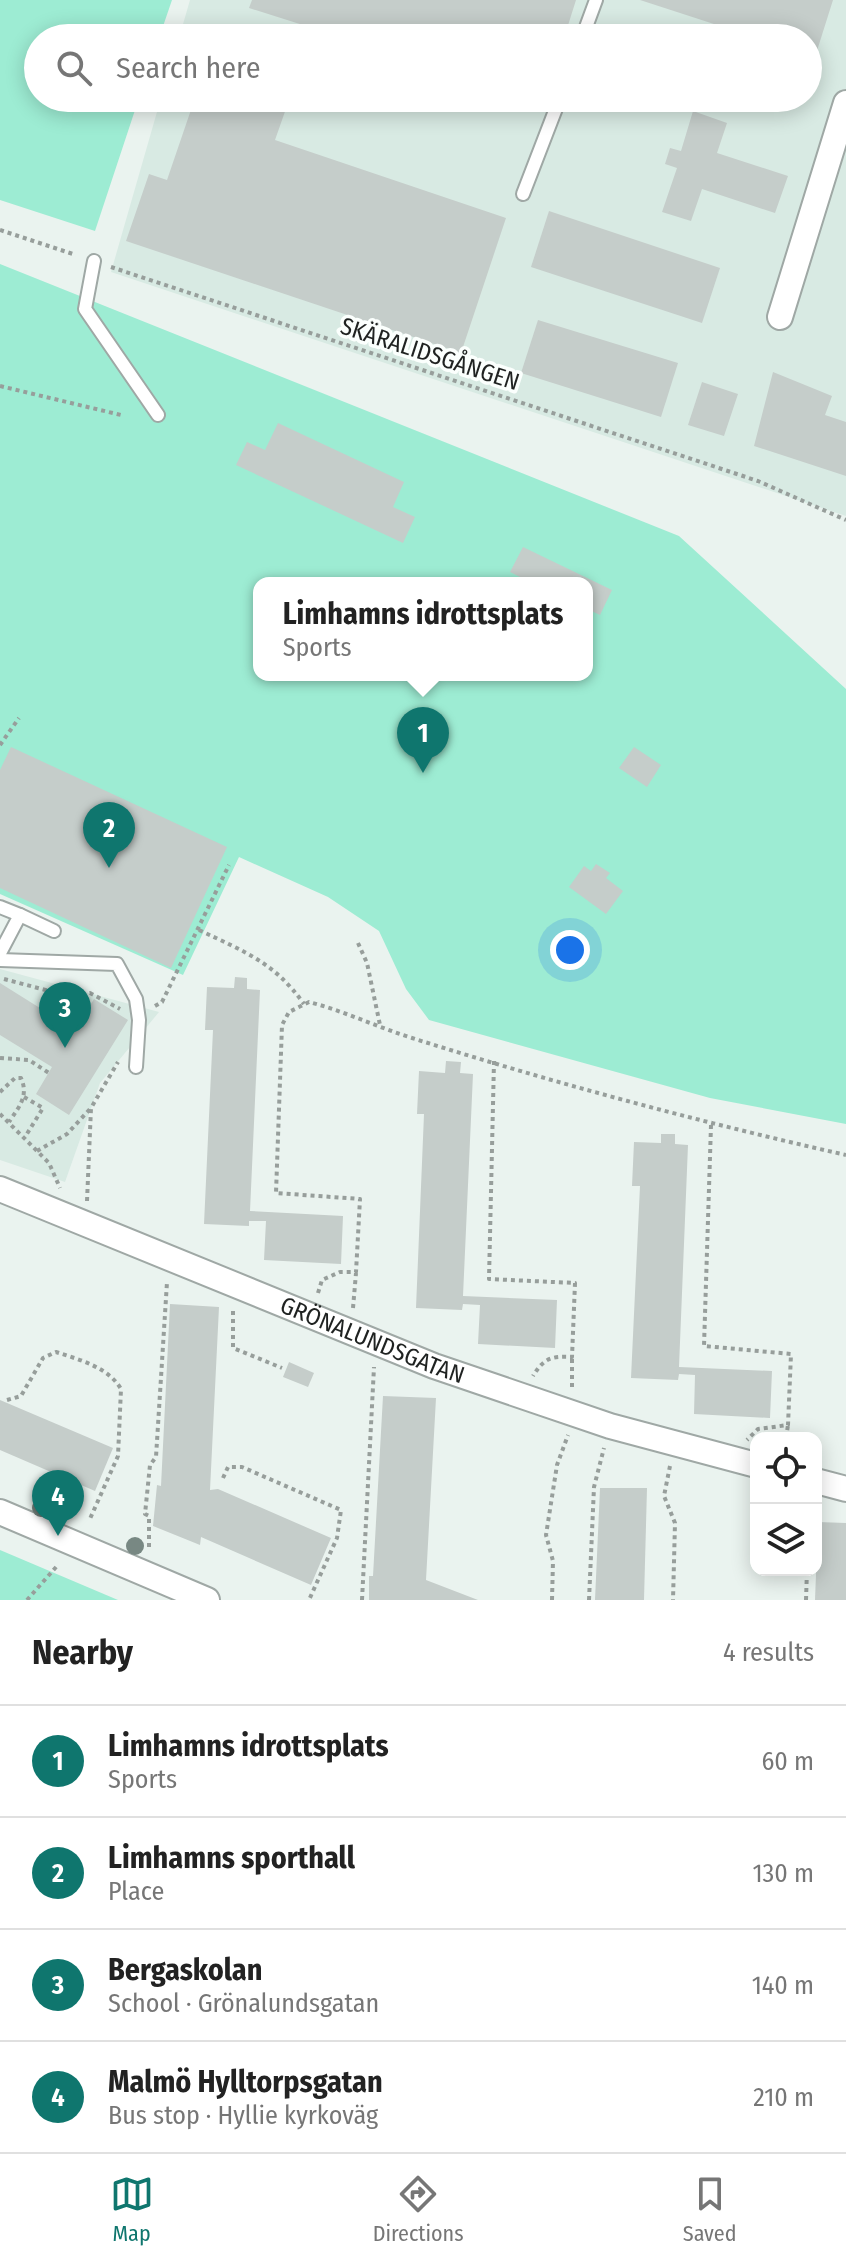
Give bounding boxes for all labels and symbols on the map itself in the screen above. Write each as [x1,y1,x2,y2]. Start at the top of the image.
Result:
street label: SKÄRALIDSGÅNGEN [337,311,523,396]
pin: 1 [397,707,449,773]
pin: 2 [83,802,135,868]
your location [550,930,590,970]
pin: 3 [39,982,91,1048]
street label: GRÖNALUNDSGATAN [276,1291,468,1389]
pin: 4 [32,1470,84,1536]

